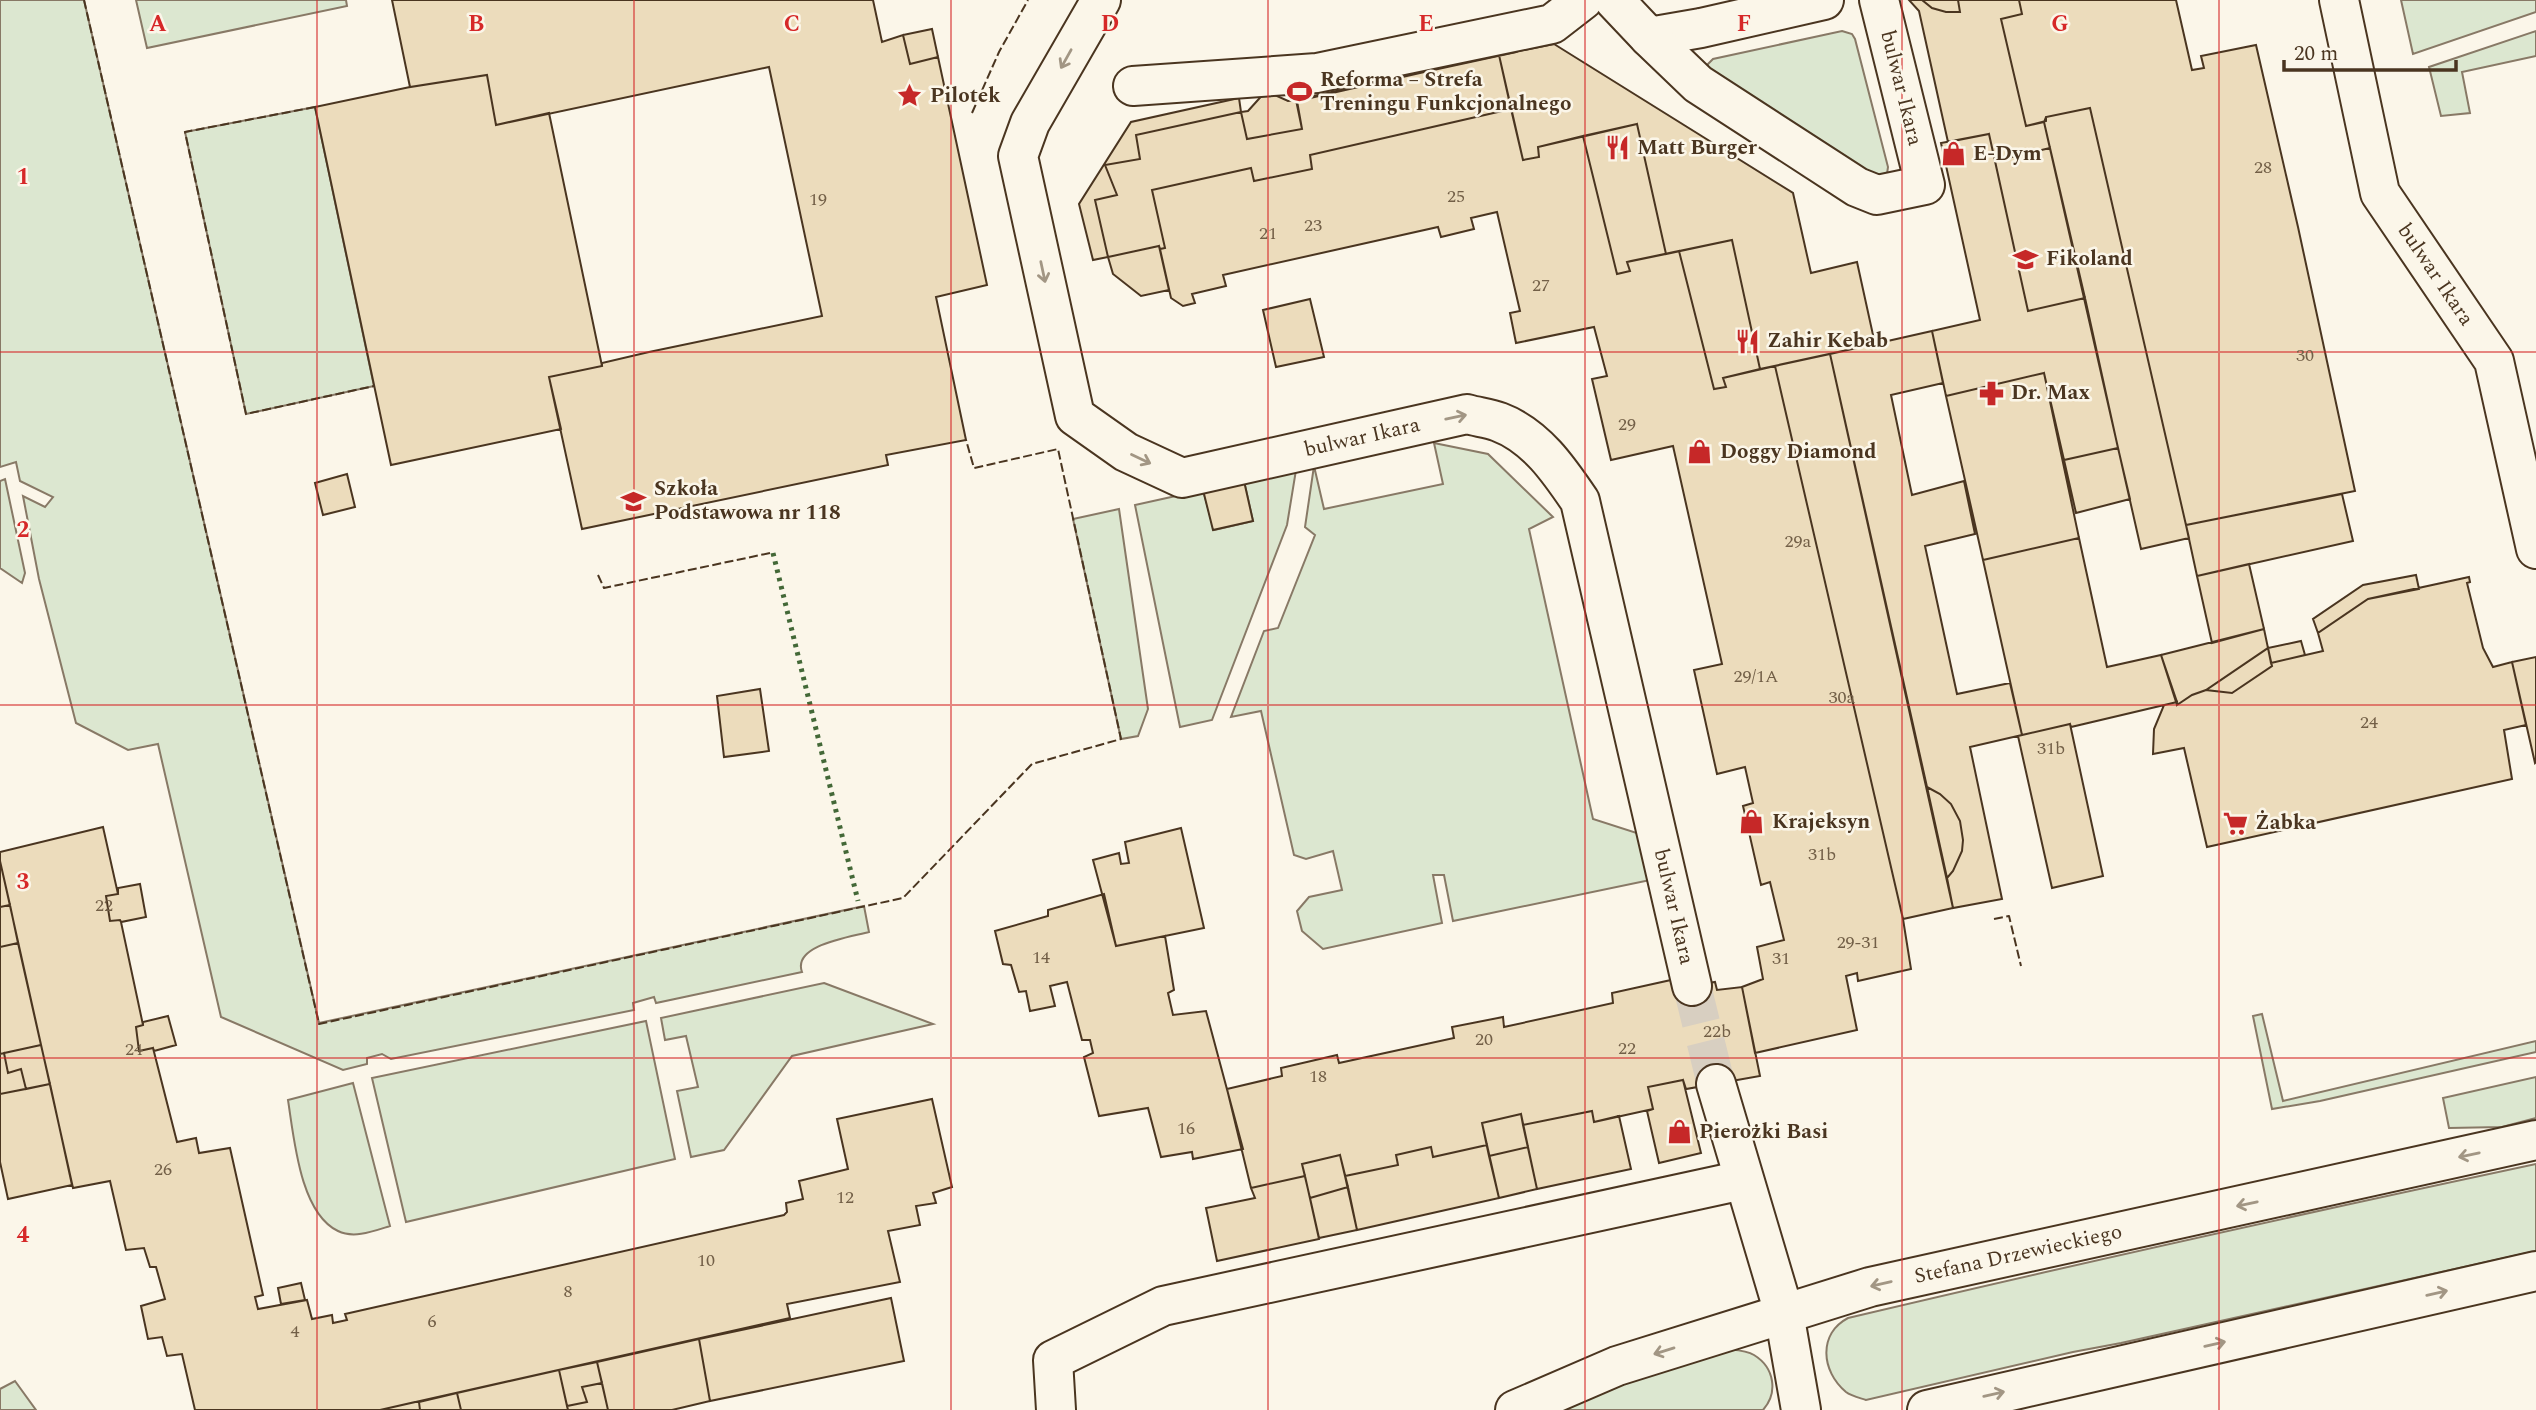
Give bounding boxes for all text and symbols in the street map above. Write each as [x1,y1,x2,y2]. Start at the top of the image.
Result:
text: A [149,7,167,42]
text: B [468,7,484,42]
text: C [784,7,800,42]
text: D [1101,7,1119,42]
text: E [1418,7,1434,42]
text: F [1737,7,1751,42]
text: G [2051,7,2069,42]
street label: bulwar Ikara [1871,27,1931,150]
scale bar [2284,28,2456,72]
text: 20 m [2294,38,2338,70]
one-way arrow [1059,48,1073,68]
place label: Reforma – Strefa Treningu Funkcjonalnego [1320,64,1572,120]
sports icon: Reforma – Strefa Treningu Funkcjonalnego [1286,78,1314,106]
place label: Pilotek [930,80,1001,112]
place icon: Pilotek [896,82,924,110]
place label: Matt Burger [1637,132,1757,164]
restaurant icon: Matt Burger [1603,134,1631,162]
place label: E-Dym [1973,138,2042,170]
shop icon: E-Dym [1939,140,1967,168]
house number: 28 [2254,154,2272,181]
text: 1 [17,160,29,195]
house number: 25 [1447,183,1465,210]
house number: 19 [809,186,827,213]
house number: 23 [1304,212,1322,239]
street label: bulwar Ikara [2389,217,2482,333]
house number: 21 [1259,220,1277,247]
place label: Fikoland [2046,243,2133,275]
school or university icon: Fikoland [2012,245,2040,273]
one-way arrow [1037,260,1051,283]
house number: 27 [1532,272,1550,299]
place label: Zahir Kebab [1767,325,1888,357]
restaurant icon: Zahir Kebab [1733,327,1761,355]
house number: 30 [2296,342,2314,369]
place label: Dr. Max [2011,377,2090,409]
pharmacy icon: Dr. Max [1977,379,2005,407]
street label: bulwar Ikara [1301,409,1424,466]
one-way arrow [1444,409,1467,423]
house number: 29 [1618,411,1636,438]
place label: Doggy Diamond [1720,436,1877,468]
shop icon: Doggy Diamond [1686,438,1714,466]
one-way arrow [1130,453,1151,467]
place label: Szkoła Podstawowa nr 118 [654,473,841,529]
school or university icon: Szkoła Podstawowa nr 118 [620,487,648,515]
text: 2 [17,513,30,548]
house number: 29a [1785,528,1812,555]
house number: 29/1A [1734,663,1779,690]
house number: 30a [1829,684,1856,711]
house number: 24 [2360,709,2378,736]
house number: 31b [2037,735,2065,762]
place label: Krajeksyn [1772,806,1870,838]
place label: Żabka [2255,807,2316,839]
shop icon: Krajeksyn [1738,808,1766,836]
supermarket icon: Żabka [2221,809,2249,837]
house number: 31b [1808,841,1836,868]
street label: bulwar Ikara [1645,846,1703,969]
text: 3 [17,865,30,900]
house number: 22 [95,892,113,919]
house number: 29-31 [1837,929,1879,956]
house number: 14 [1032,944,1050,971]
house number: 31 [1772,945,1790,972]
house number: 22b [1703,1018,1731,1045]
house number: 20 [1475,1026,1493,1053]
house number: 22 [1618,1035,1636,1062]
house number: 24 [125,1036,143,1063]
house number: 18 [1309,1063,1327,1090]
house number: 16 [1177,1115,1195,1142]
place label: Pierożki Basi [1699,1116,1828,1148]
shop icon: Pierożki Basi [1665,1118,1693,1146]
one-way arrow [2458,1148,2481,1162]
house number: 26 [154,1156,172,1183]
house number: 12 [836,1184,854,1211]
one-way arrow [2236,1197,2259,1211]
street label: Stefana Drzewieckiego [1911,1216,2125,1293]
text: 4 [17,1218,30,1253]
house number: 10 [697,1247,715,1274]
house number: 8 [564,1278,573,1305]
one-way arrow [1870,1278,1893,1292]
one-way arrow [2425,1286,2448,1299]
house number: 6 [428,1308,437,1335]
house number: 4 [291,1318,300,1345]
one-way arrow [2203,1337,2226,1350]
one-way arrow [1653,1345,1675,1358]
one-way arrow [1982,1387,2005,1401]

